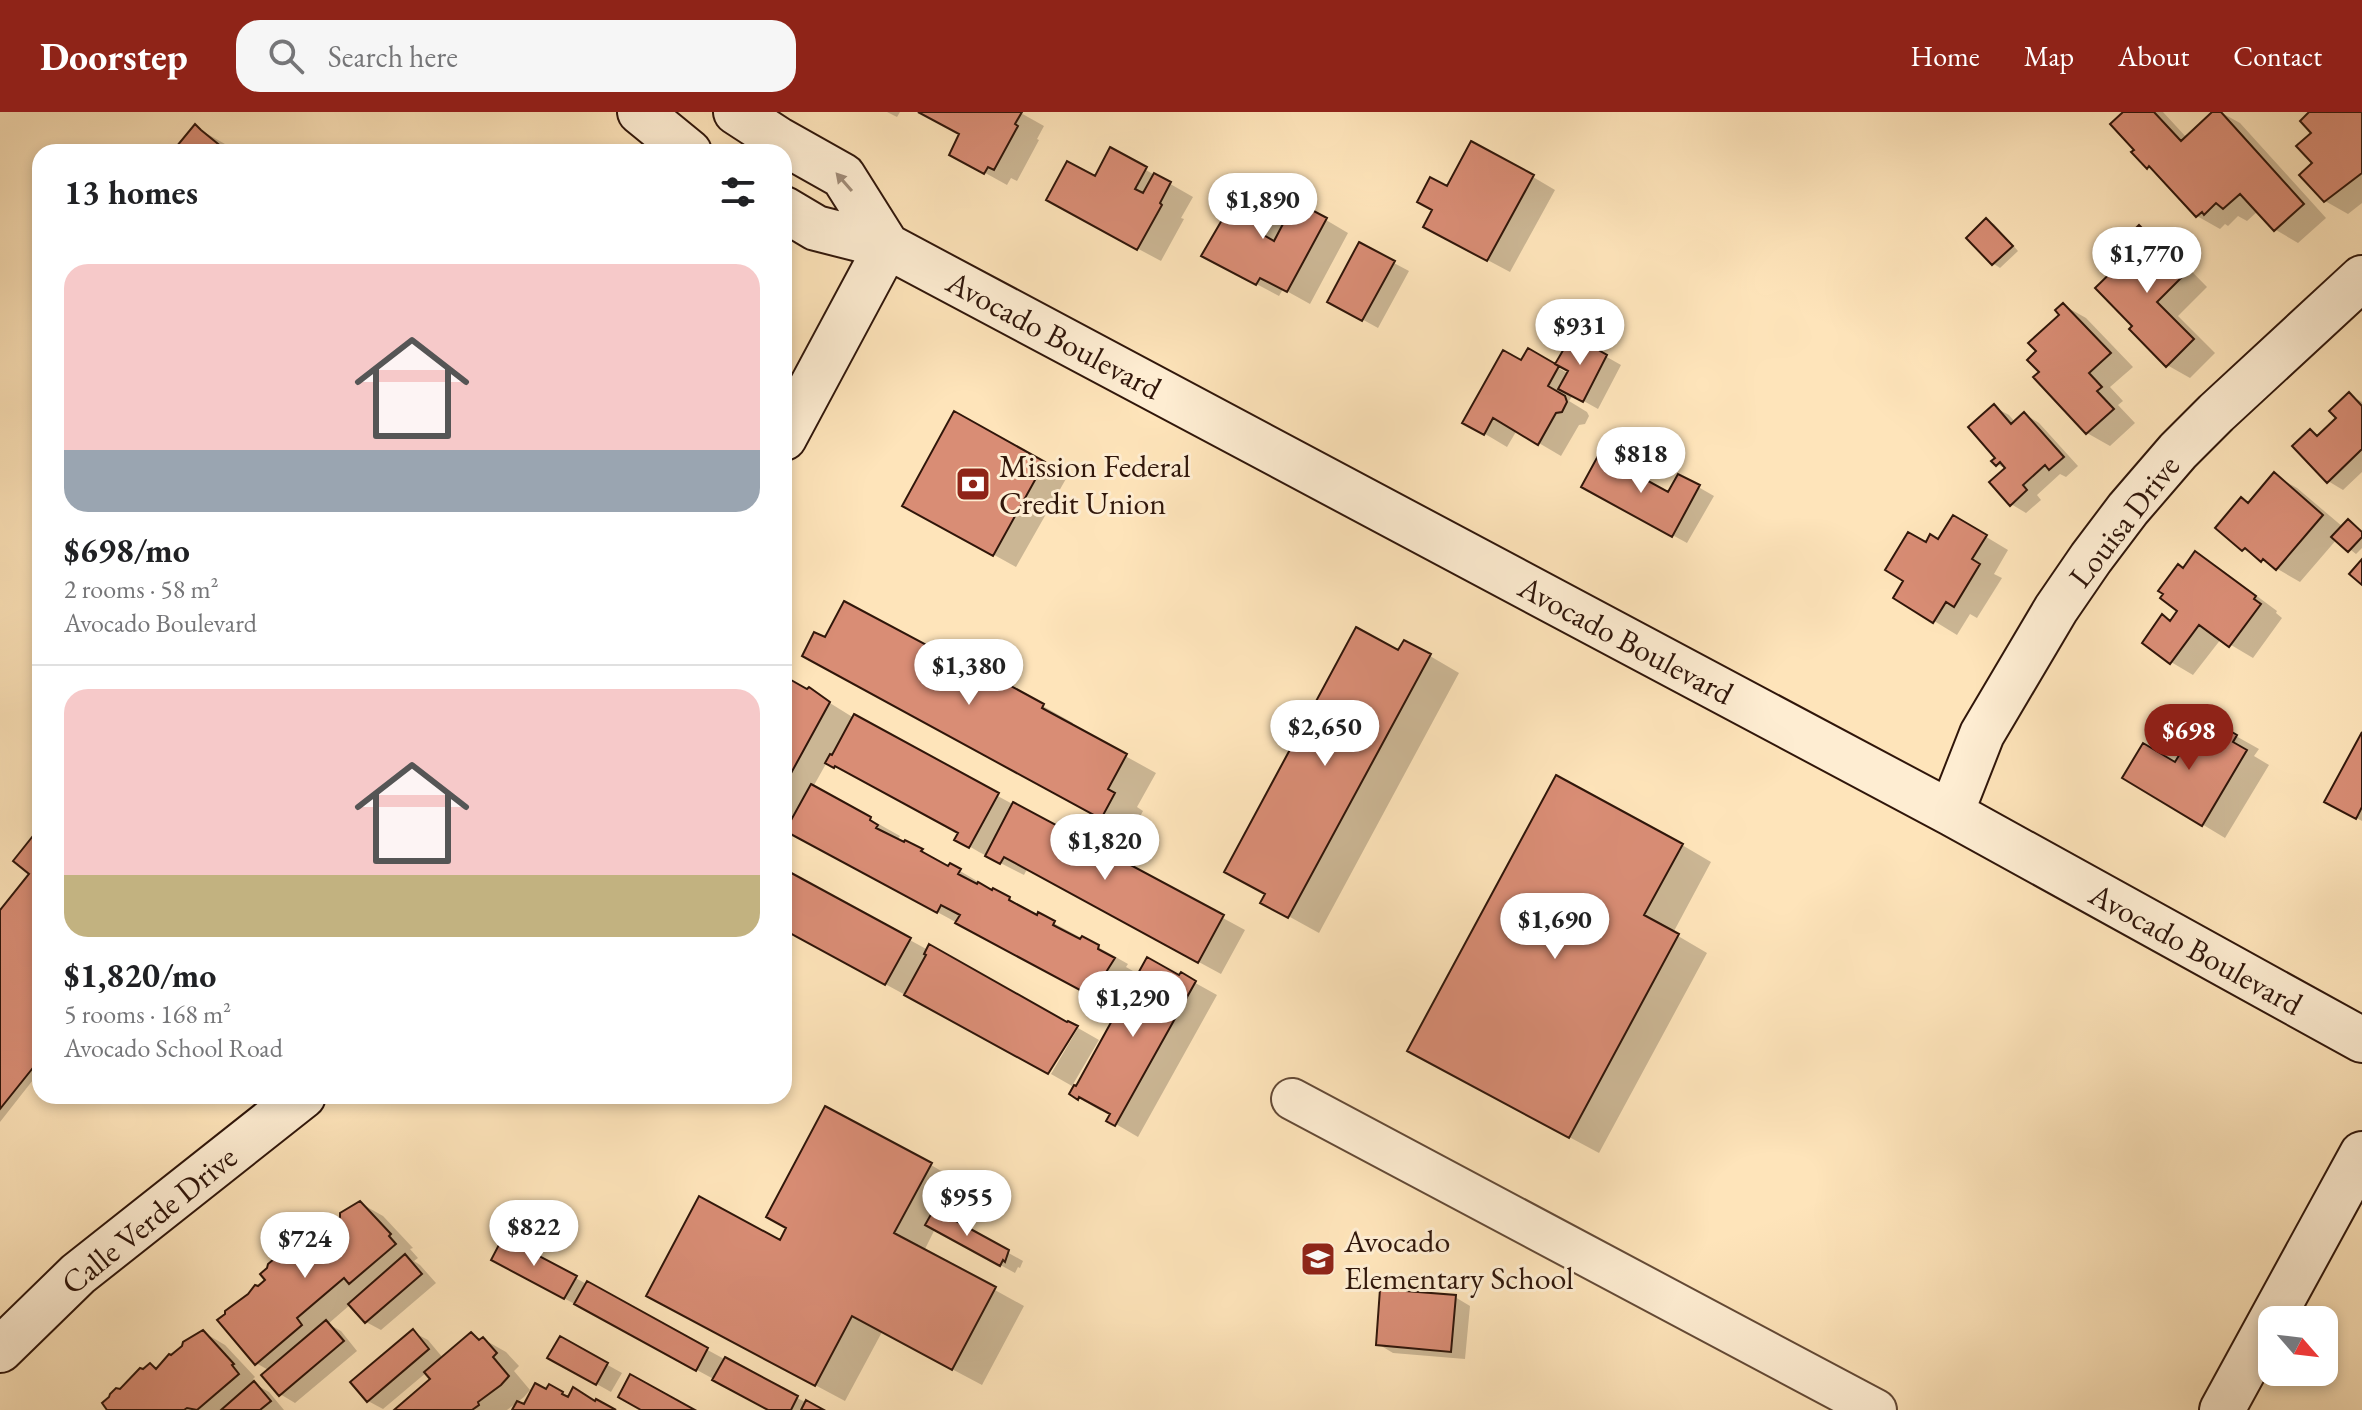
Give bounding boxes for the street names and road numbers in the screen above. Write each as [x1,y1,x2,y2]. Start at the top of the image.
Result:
street label: Avocado Boulevard [938,260,1169,410]
street label: Louisa Drive [2059,446,2189,596]
street label: Avocado Boulevard [1510,565,1741,715]
street label: Avocado Boulevard [2081,873,2311,1025]
street label: Calle Verde Drive [52,1136,246,1304]

